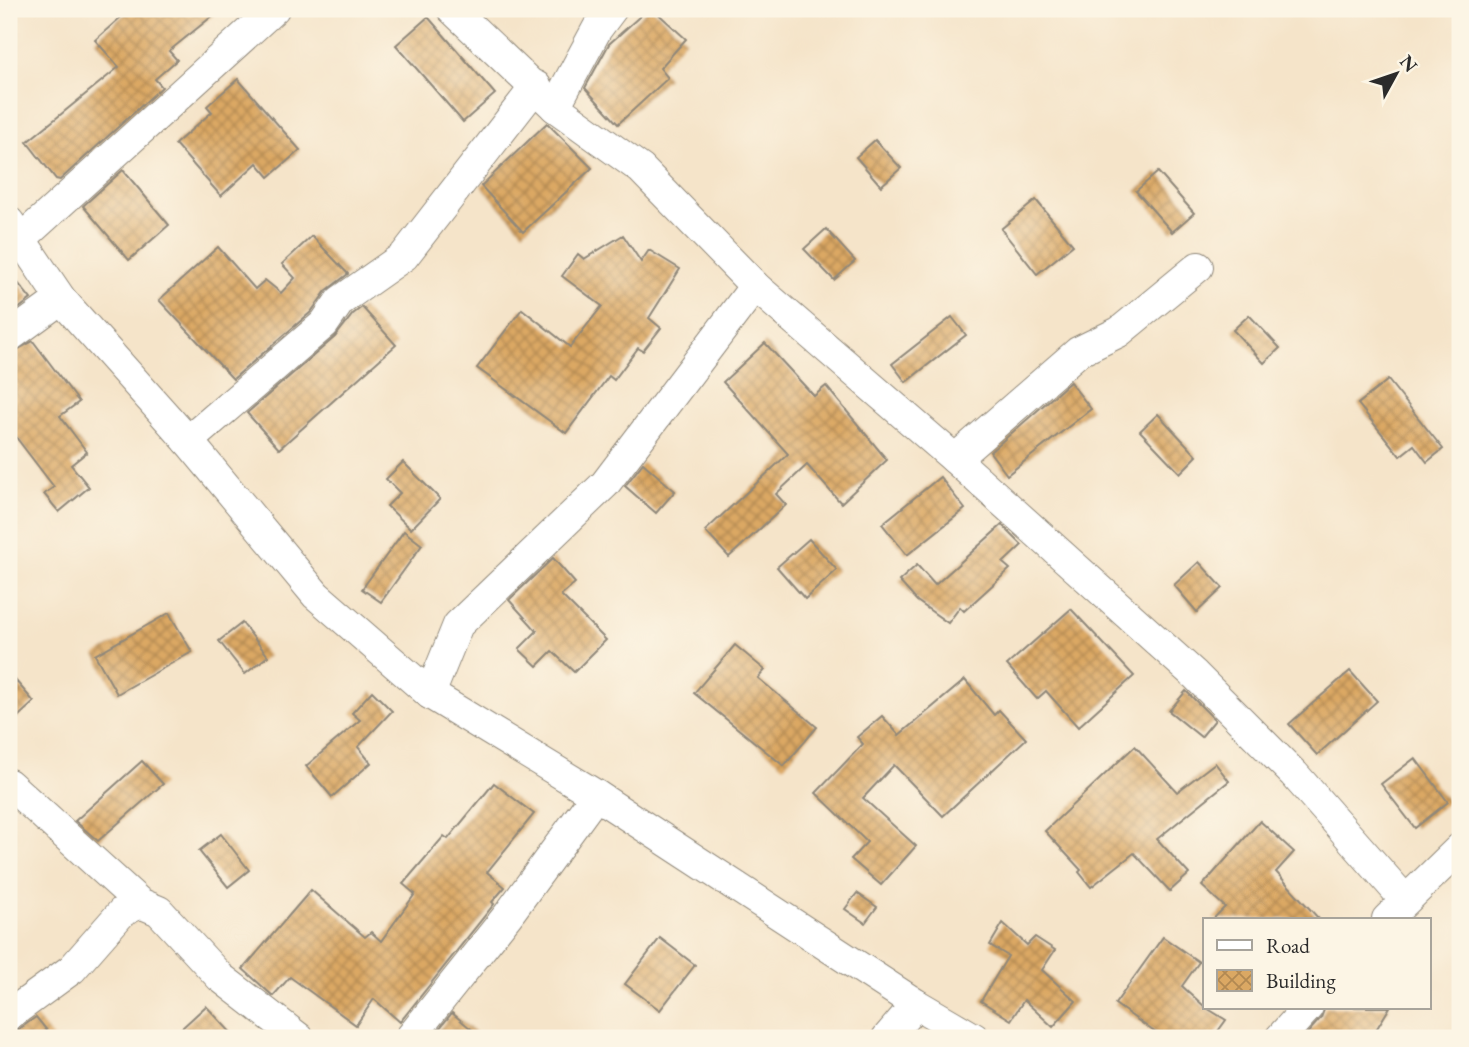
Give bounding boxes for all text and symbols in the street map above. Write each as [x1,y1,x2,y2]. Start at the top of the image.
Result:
north arrow [1360,38,1430,108]
text: N [1394,49,1424,78]
legend [1203,918,1430,1009]
text: Road [1266,932,1310,959]
text: Building [1266,967,1336,994]

